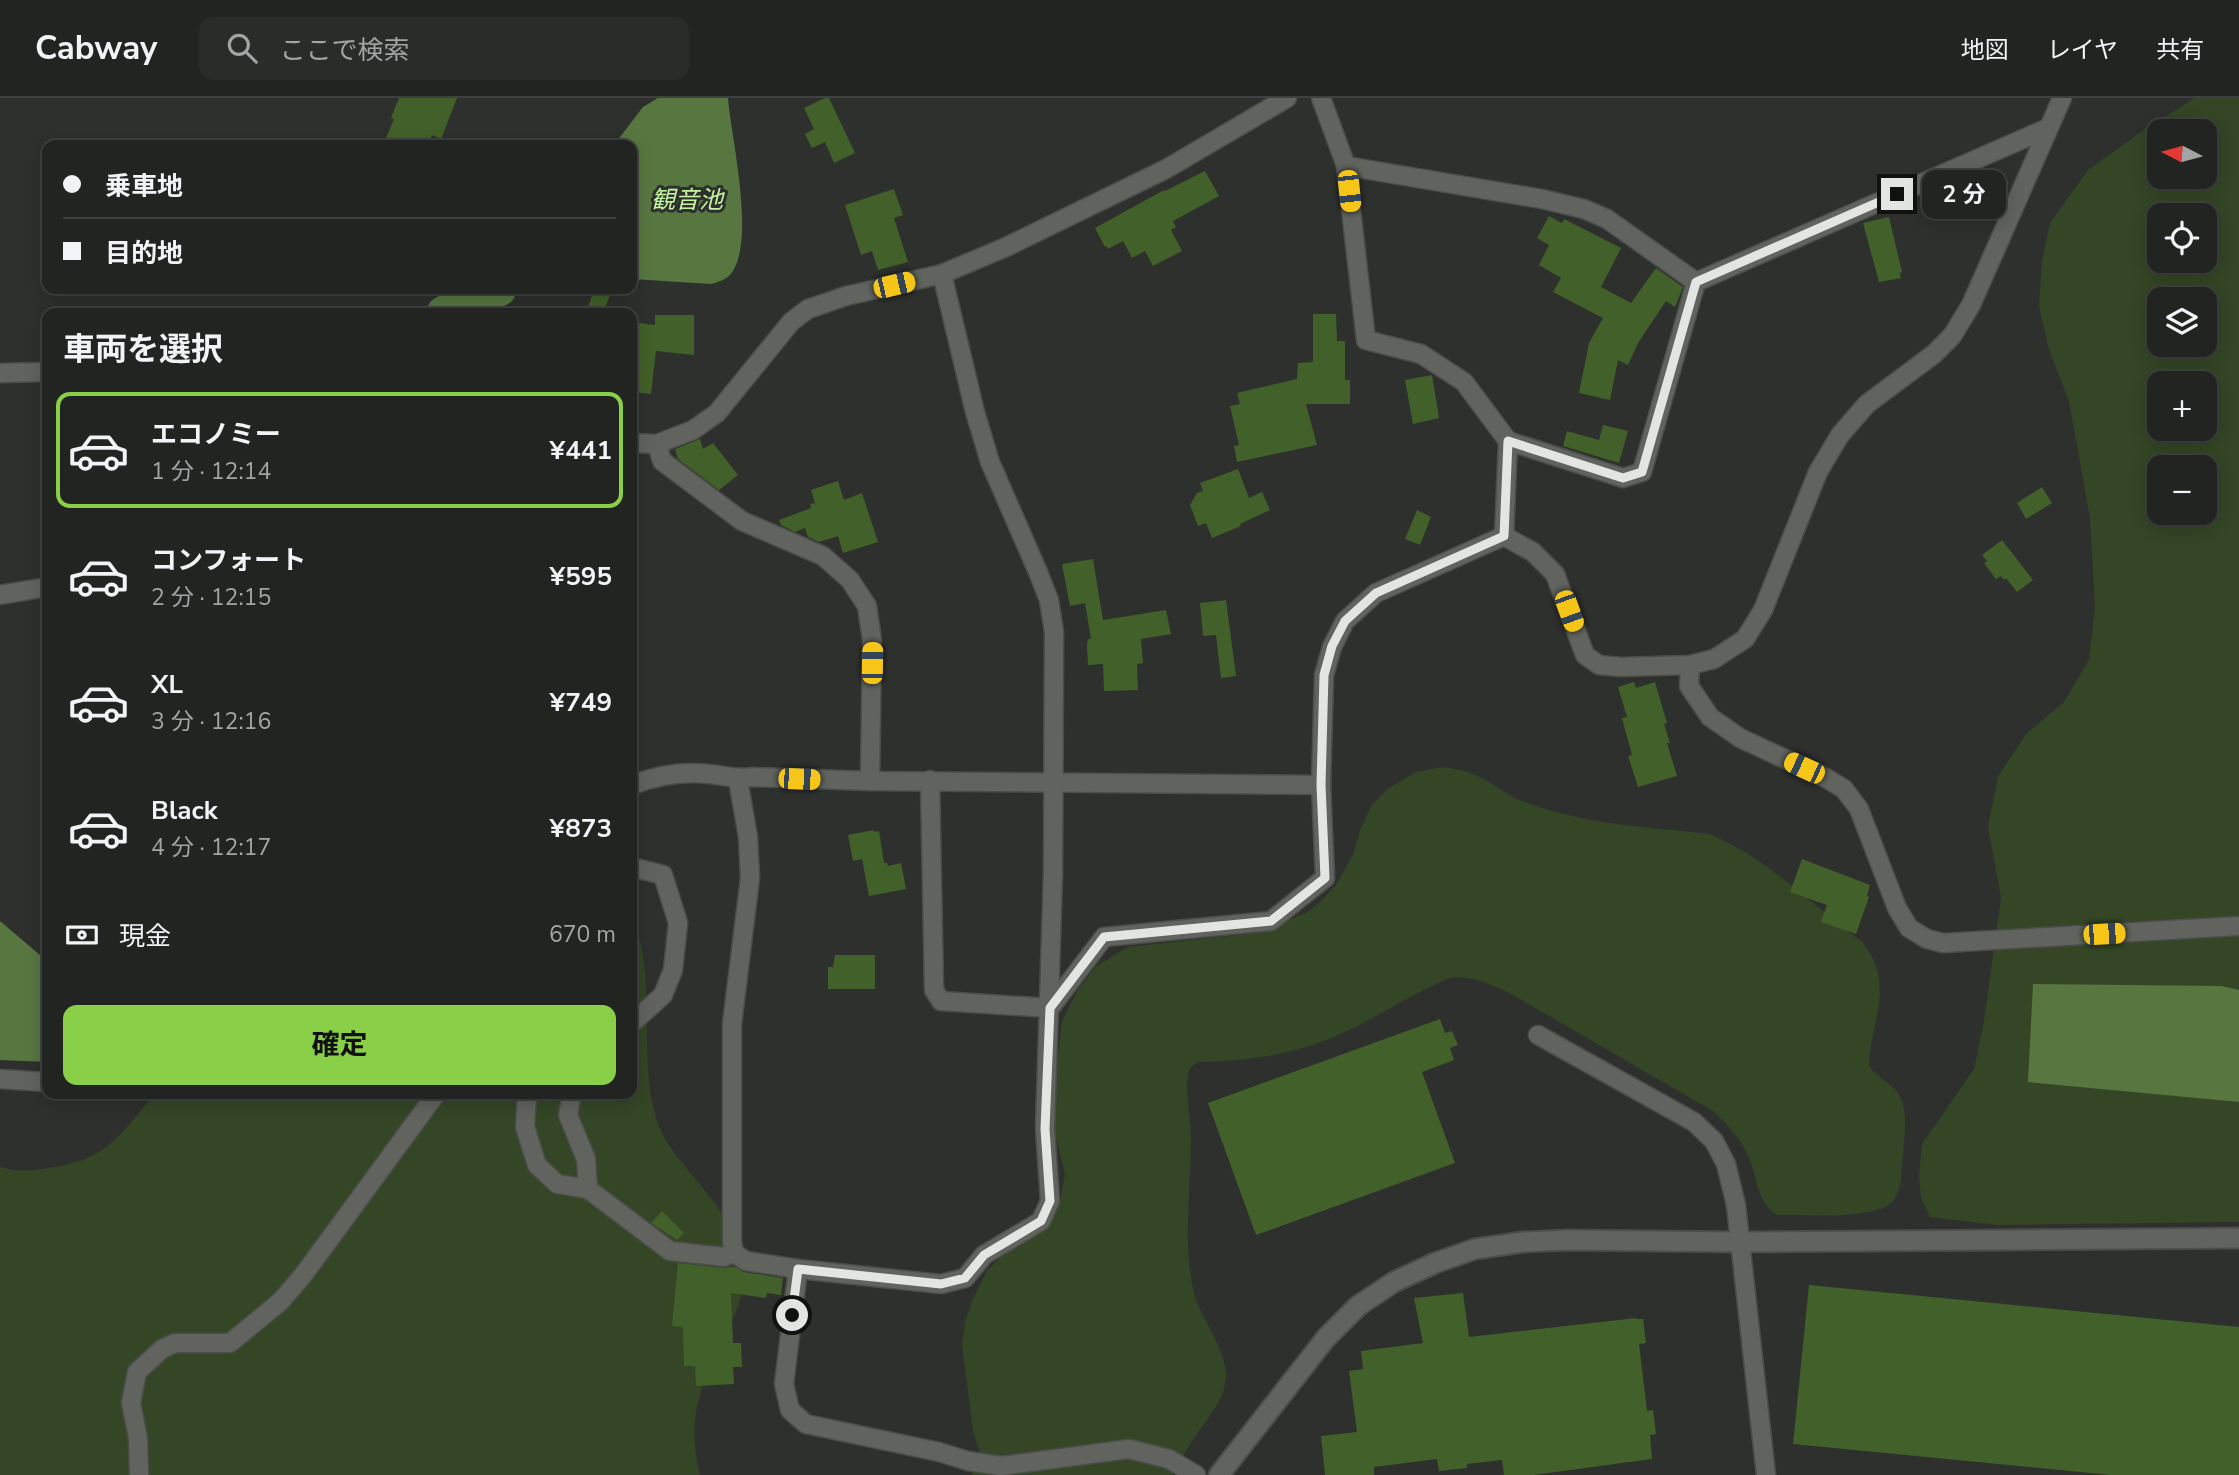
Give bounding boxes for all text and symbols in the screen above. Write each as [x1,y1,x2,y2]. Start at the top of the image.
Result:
search box [199,17,689,80]
text: Cabway [35,26,157,71]
icon: search [223,29,261,67]
text: ここで検索 [279,33,409,68]
text: 地図 [1961,34,2009,66]
text: レイヤ [2047,34,2118,66]
text: 共有 [2156,34,2204,66]
north arrow [2147,119,2217,189]
map controls [2147,119,2217,525]
text: 乗車地 [105,169,183,204]
car [1337,169,1362,213]
callout: 2 分 [1922,170,2006,218]
route end [1881,178,1913,210]
text: 2 分 [1942,179,1986,210]
water label: 観音池 [651,184,725,216]
button: locate [2147,203,2217,273]
text: 目的地 [105,236,183,271]
car [872,270,917,300]
button: layers [2147,287,2217,357]
text: 車両を選択 [63,328,223,371]
button: + [2147,371,2217,441]
text: エコノミー [151,417,281,452]
icon: car [67,419,130,482]
text: ¥441 [550,433,612,468]
button: − [2147,455,2217,525]
text: 1 分 · 12:14 [151,456,271,487]
text: コンフォート [151,543,306,578]
icon: car [67,545,130,608]
text: ¥595 [550,559,612,594]
text: 2 分 · 12:15 [151,582,271,613]
car [1552,588,1587,634]
car [862,642,883,684]
text: XL [151,667,183,702]
icon: car [67,671,130,734]
text: ¥749 [550,685,612,720]
text: 3 分 · 12:16 [151,706,271,737]
car [1781,750,1828,786]
car [778,768,821,790]
text: Black [151,793,218,828]
icon: car [67,797,130,860]
text: ¥873 [550,811,612,846]
text: 4 分 · 12:17 [151,832,271,863]
icon: cash [63,916,101,954]
text: 現金 [119,919,171,954]
text: 670 m [549,919,616,950]
car [2083,922,2126,946]
button: 確定 [63,1005,616,1085]
route start [776,1299,808,1331]

